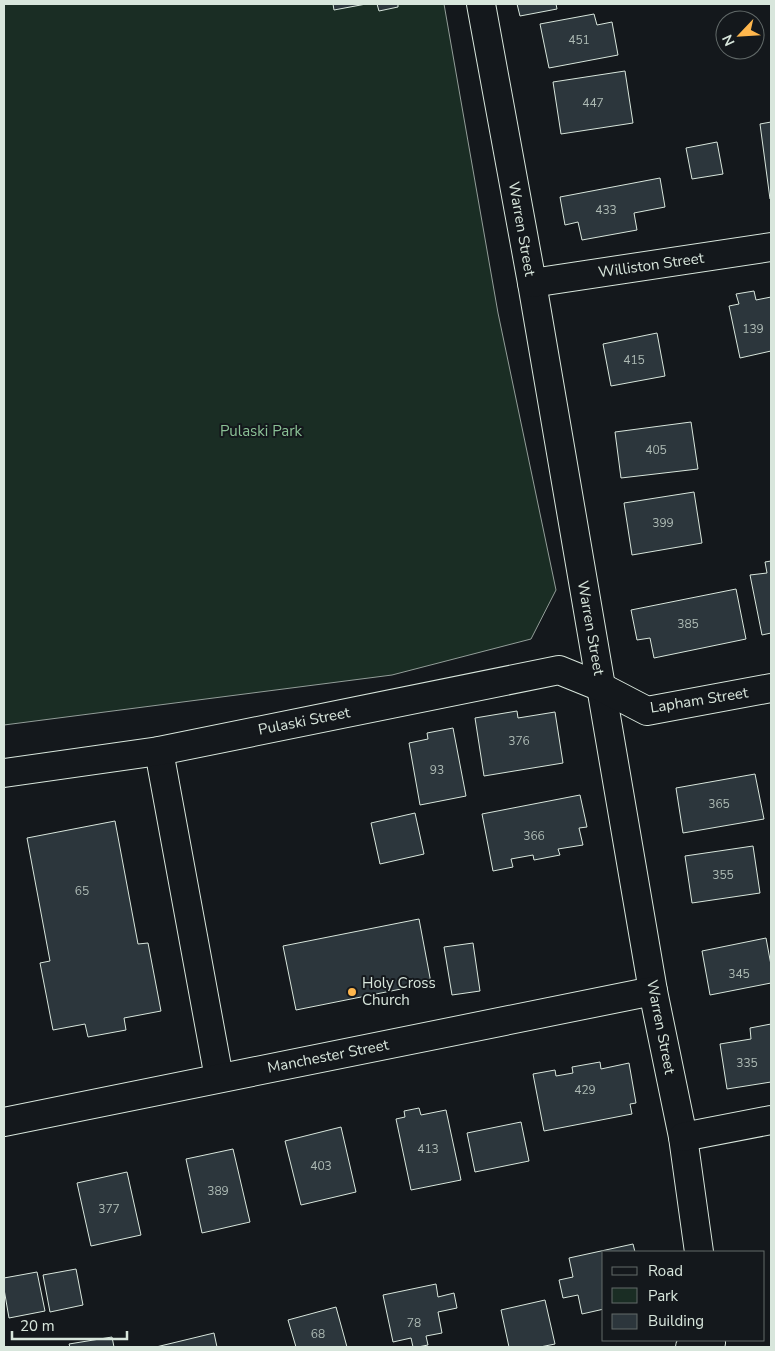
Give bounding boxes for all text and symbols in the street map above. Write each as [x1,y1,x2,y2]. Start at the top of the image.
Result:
north arrow [715,10,765,60]
house number: 451 [568,32,590,48]
text: N [718,32,739,49]
house number: 447 [582,95,604,111]
street label: Warren Street [504,180,540,279]
house number: 433 [595,202,617,218]
street label: Williston Street [597,248,706,282]
house number: 139 [742,321,764,337]
house number: 415 [623,352,645,368]
park label: Pulaski Park [220,421,303,441]
house number: 405 [645,442,667,458]
house number: 399 [652,515,674,531]
street label: Warren Street [573,579,609,678]
house number: 385 [677,616,699,632]
street label: Lapham Street [649,682,750,718]
street label: Pulaski Street [256,702,352,740]
house number: 376 [508,733,530,749]
house number: 93 [430,762,444,778]
house number: 365 [708,796,730,812]
house number: 366 [523,828,545,844]
house number: 355 [712,867,734,883]
house number: 65 [75,883,89,899]
house number: 345 [728,966,750,982]
place label: Holy Cross Church [362,973,436,1010]
street label: Warren Street [642,978,680,1077]
marker: Holy Cross Church [346,986,358,998]
street label: Manchester Street [266,1034,391,1078]
house number: 335 [736,1055,758,1071]
house number: 429 [574,1082,596,1098]
house number: 413 [417,1141,439,1157]
house number: 403 [310,1158,332,1174]
house number: 389 [207,1183,229,1199]
house number: 377 [98,1201,120,1217]
legend [602,1251,765,1341]
text: Road [648,1261,683,1281]
text: Park [648,1286,678,1306]
scale bar [12,1308,128,1340]
text: Building [648,1311,704,1331]
house number: 78 [407,1315,421,1331]
text: 20 m [20,1316,55,1336]
house number: 68 [311,1326,325,1342]

